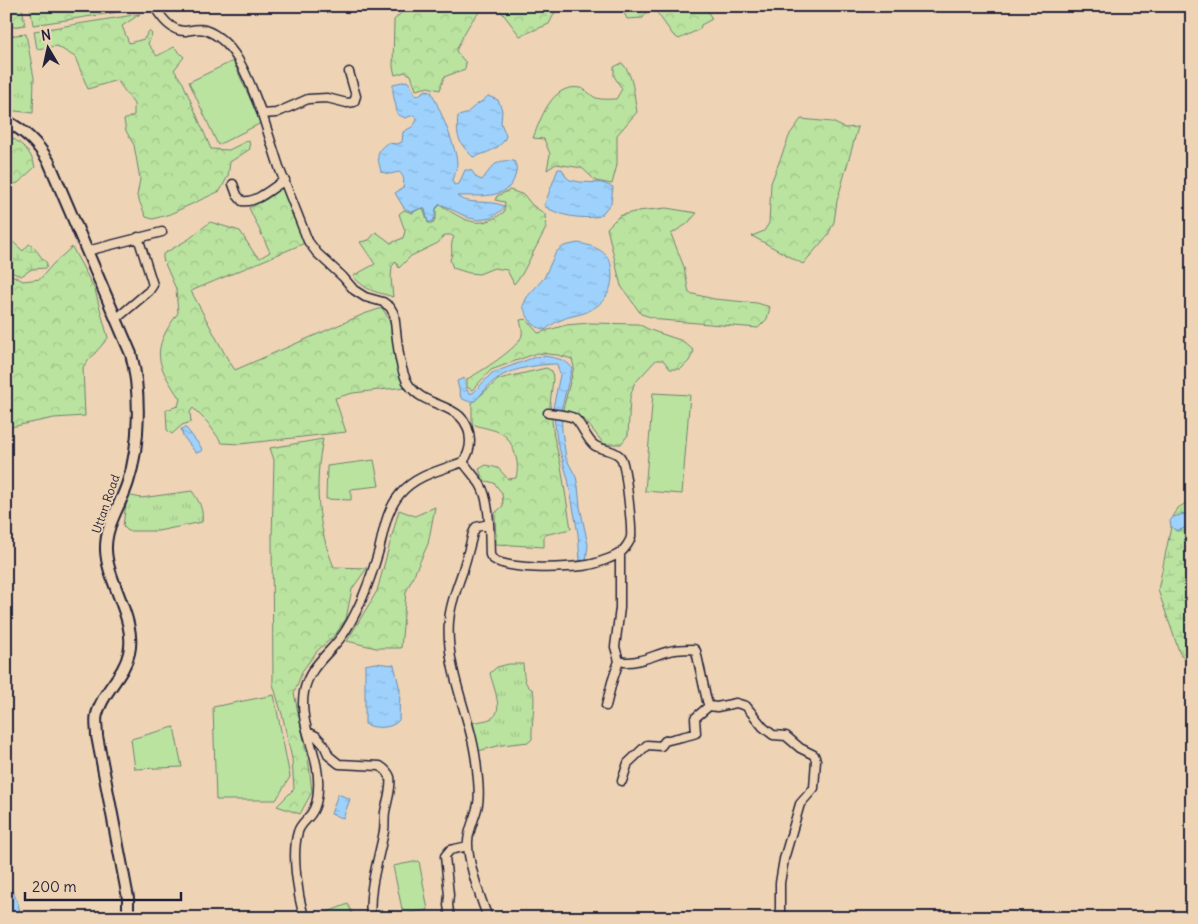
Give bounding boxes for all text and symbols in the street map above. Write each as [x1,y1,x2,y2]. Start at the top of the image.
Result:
north arrow [22,22,72,72]
text: N [40,26,52,45]
street label: Uttan Road [88,473,123,535]
scale bar [25,869,181,901]
text: 200 m [32,877,77,896]

